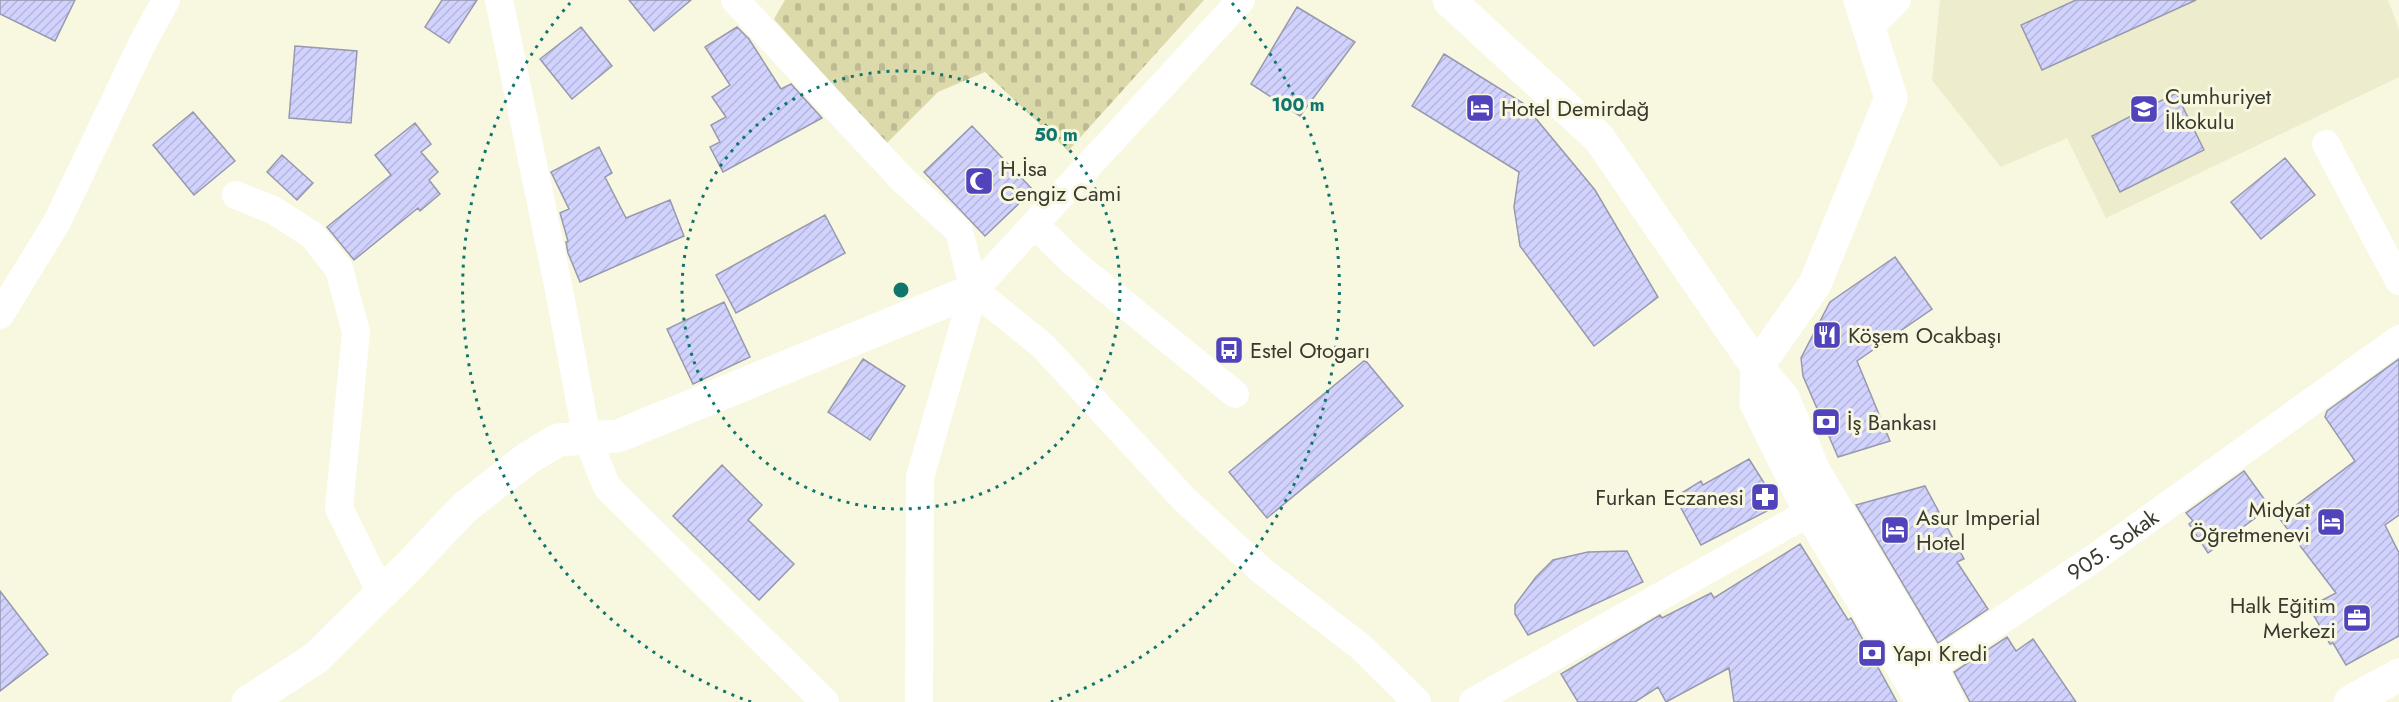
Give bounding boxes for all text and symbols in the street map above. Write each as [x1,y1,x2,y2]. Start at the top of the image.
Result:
place label: Cumhuriyet İlkokulu [2165,80,2272,137]
text: 100 m [1271,92,1325,118]
hotel icon: Hotel Demirdağ [1464,92,1496,124]
place label: Hotel Demirdağ [1501,92,1649,124]
school or university icon: Cumhuriyet İlkokulu [2128,93,2160,125]
text: 50 m [1034,122,1078,148]
place label: H.İsa Cengiz Cami [1000,152,1121,209]
mosque icon: H.İsa Cengiz Cami [963,165,995,197]
centre of rings [891,280,911,300]
restaurant icon: Köşem Ocakbaşı [1811,319,1843,351]
place label: Köşem Ocakbaşı [1848,319,2002,351]
bus stop icon: Estel Otogarı [1213,334,1245,366]
place label: Estel Otogarı [1250,334,1370,366]
bank icon: İş Bankası [1810,406,1842,438]
place label: İş Bankası [1847,406,1937,438]
place label: Furkan Eczanesi [1595,481,1744,513]
pharmacy icon: Furkan Eczanesi [1749,481,1781,513]
place label: Midyat Öğretmenevi [2190,493,2311,550]
place label: Asur Imperial Hotel [1916,501,2040,558]
street label: 905. Sokak [2060,501,2165,588]
hotel icon: Midyat Öğretmenevi [2315,506,2347,538]
hotel icon: Asur Imperial Hotel [1879,514,1911,546]
place label: Halk Eğitim Merkezi [2230,589,2336,646]
office icon: Halk Eğitim Merkezi [2341,602,2373,634]
bank icon: Yapı Kredi [1856,637,1888,669]
place label: Yapı Kredi [1893,637,1988,669]

